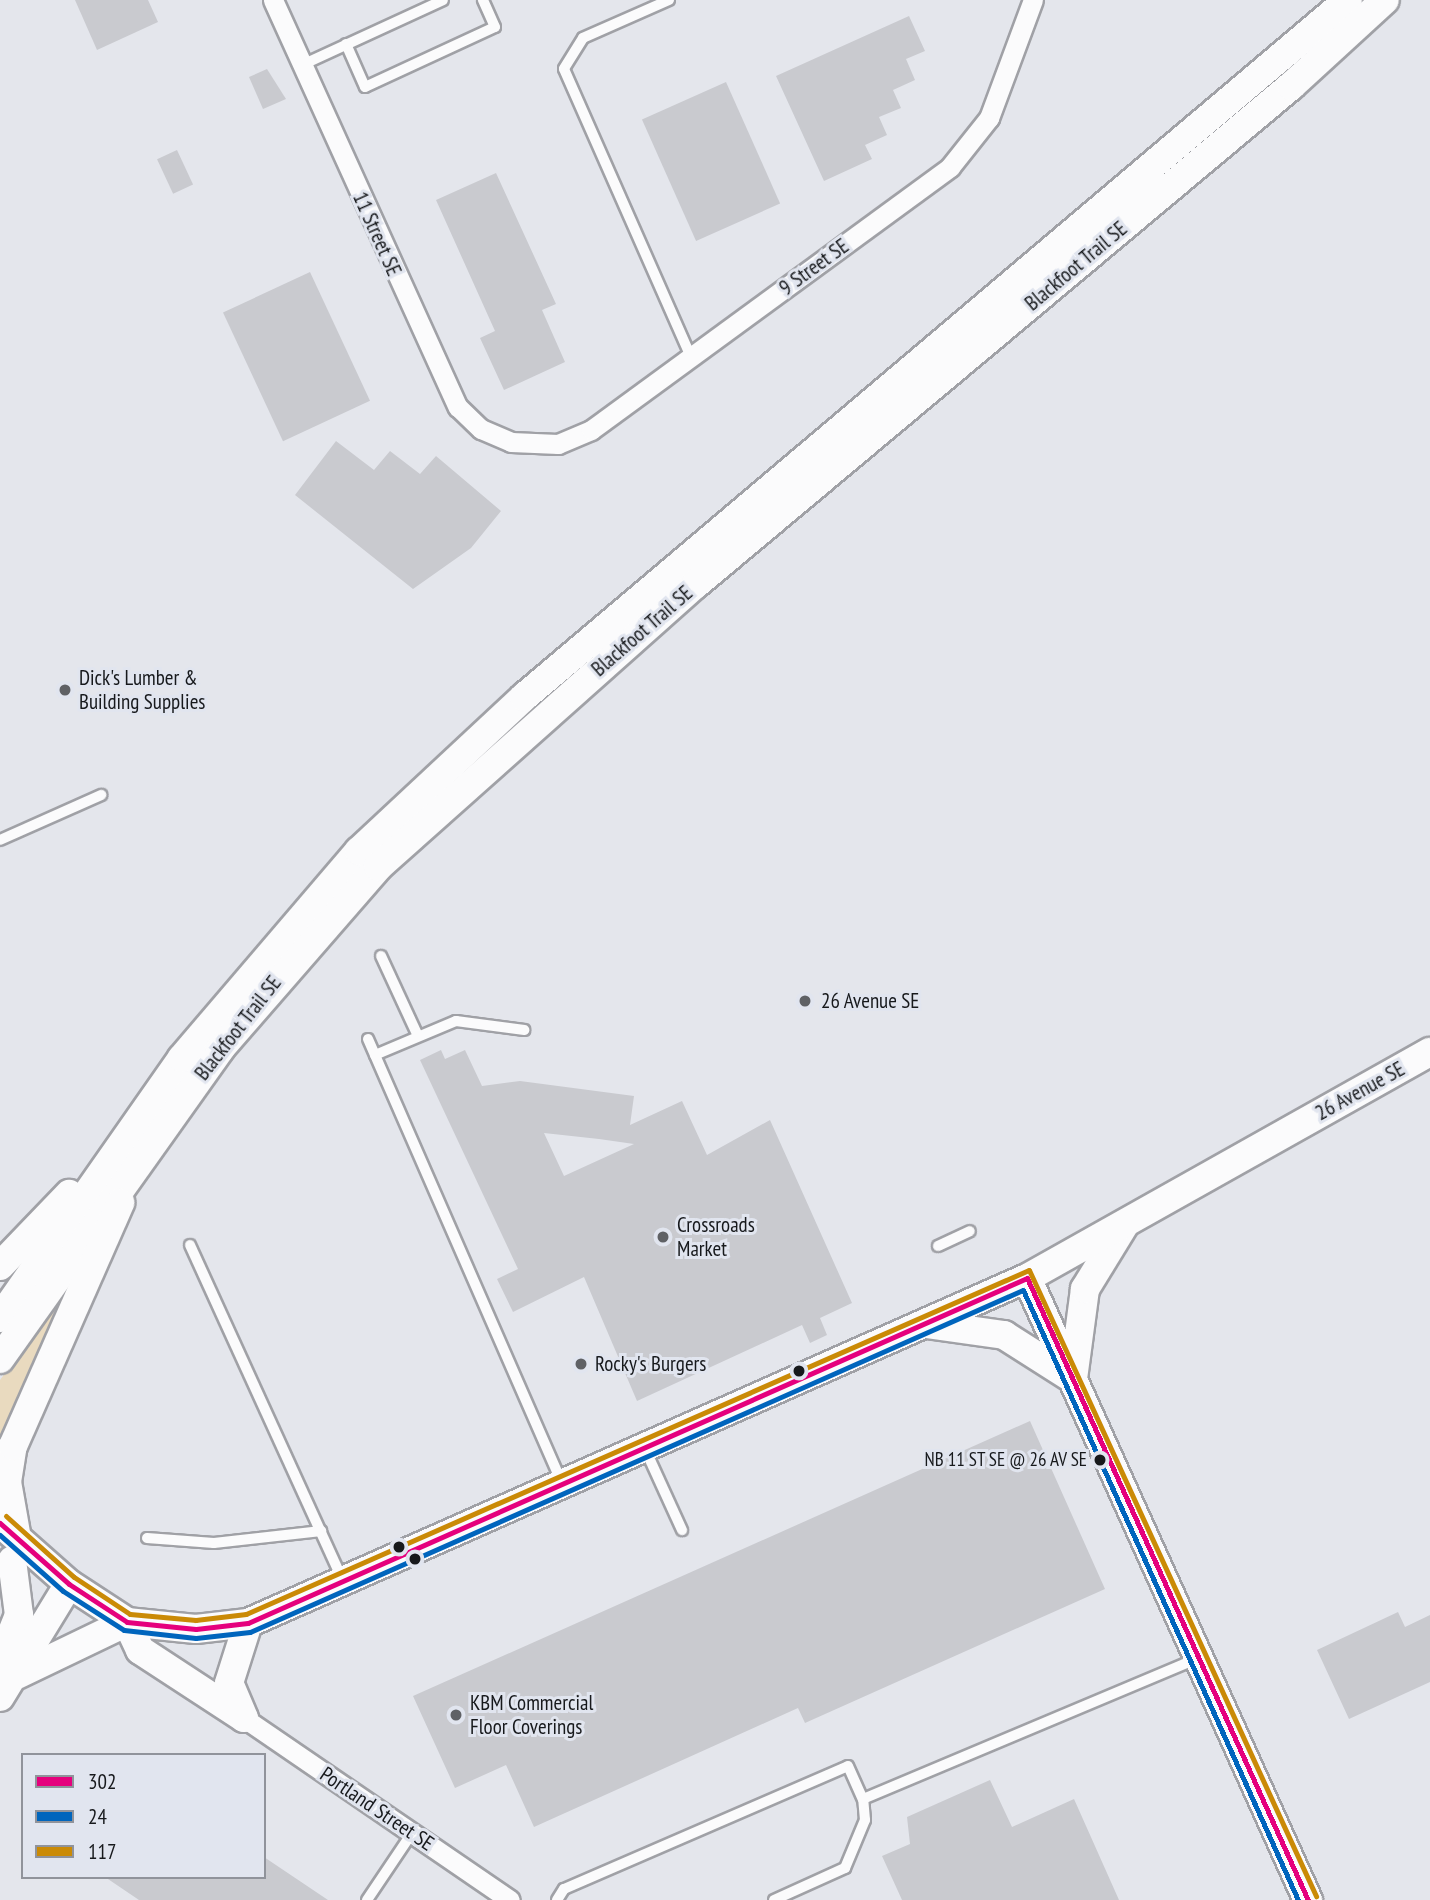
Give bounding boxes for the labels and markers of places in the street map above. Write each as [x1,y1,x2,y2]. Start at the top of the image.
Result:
place label: Dick's Lumber & Building Supplies [79,665,205,715]
marker: Dick's Lumber & Building Supplies [57,682,73,698]
place label: 26 Avenue SE [821,988,920,1014]
marker: 26 Avenue SE [795,991,815,1011]
place label: Crossroads Market [677,1212,755,1262]
marker: Crossroads Market [655,1229,671,1245]
place label: Rocky's Burgers [595,1351,706,1377]
marker: Rocky's Burgers [573,1356,589,1372]
unlabelled marker [792,1364,806,1378]
place label: NB 11 ST SE @ 26 AV SE [923,1449,1087,1471]
marker: NB 11 ST SE @ 26 AV SE [1093,1453,1107,1467]
unlabelled marker [392,1540,406,1554]
unlabelled marker [408,1552,422,1566]
place label: KBM Commercial Floor Coverings [470,1690,593,1740]
marker: KBM Commercial Floor Coverings [448,1707,464,1723]

